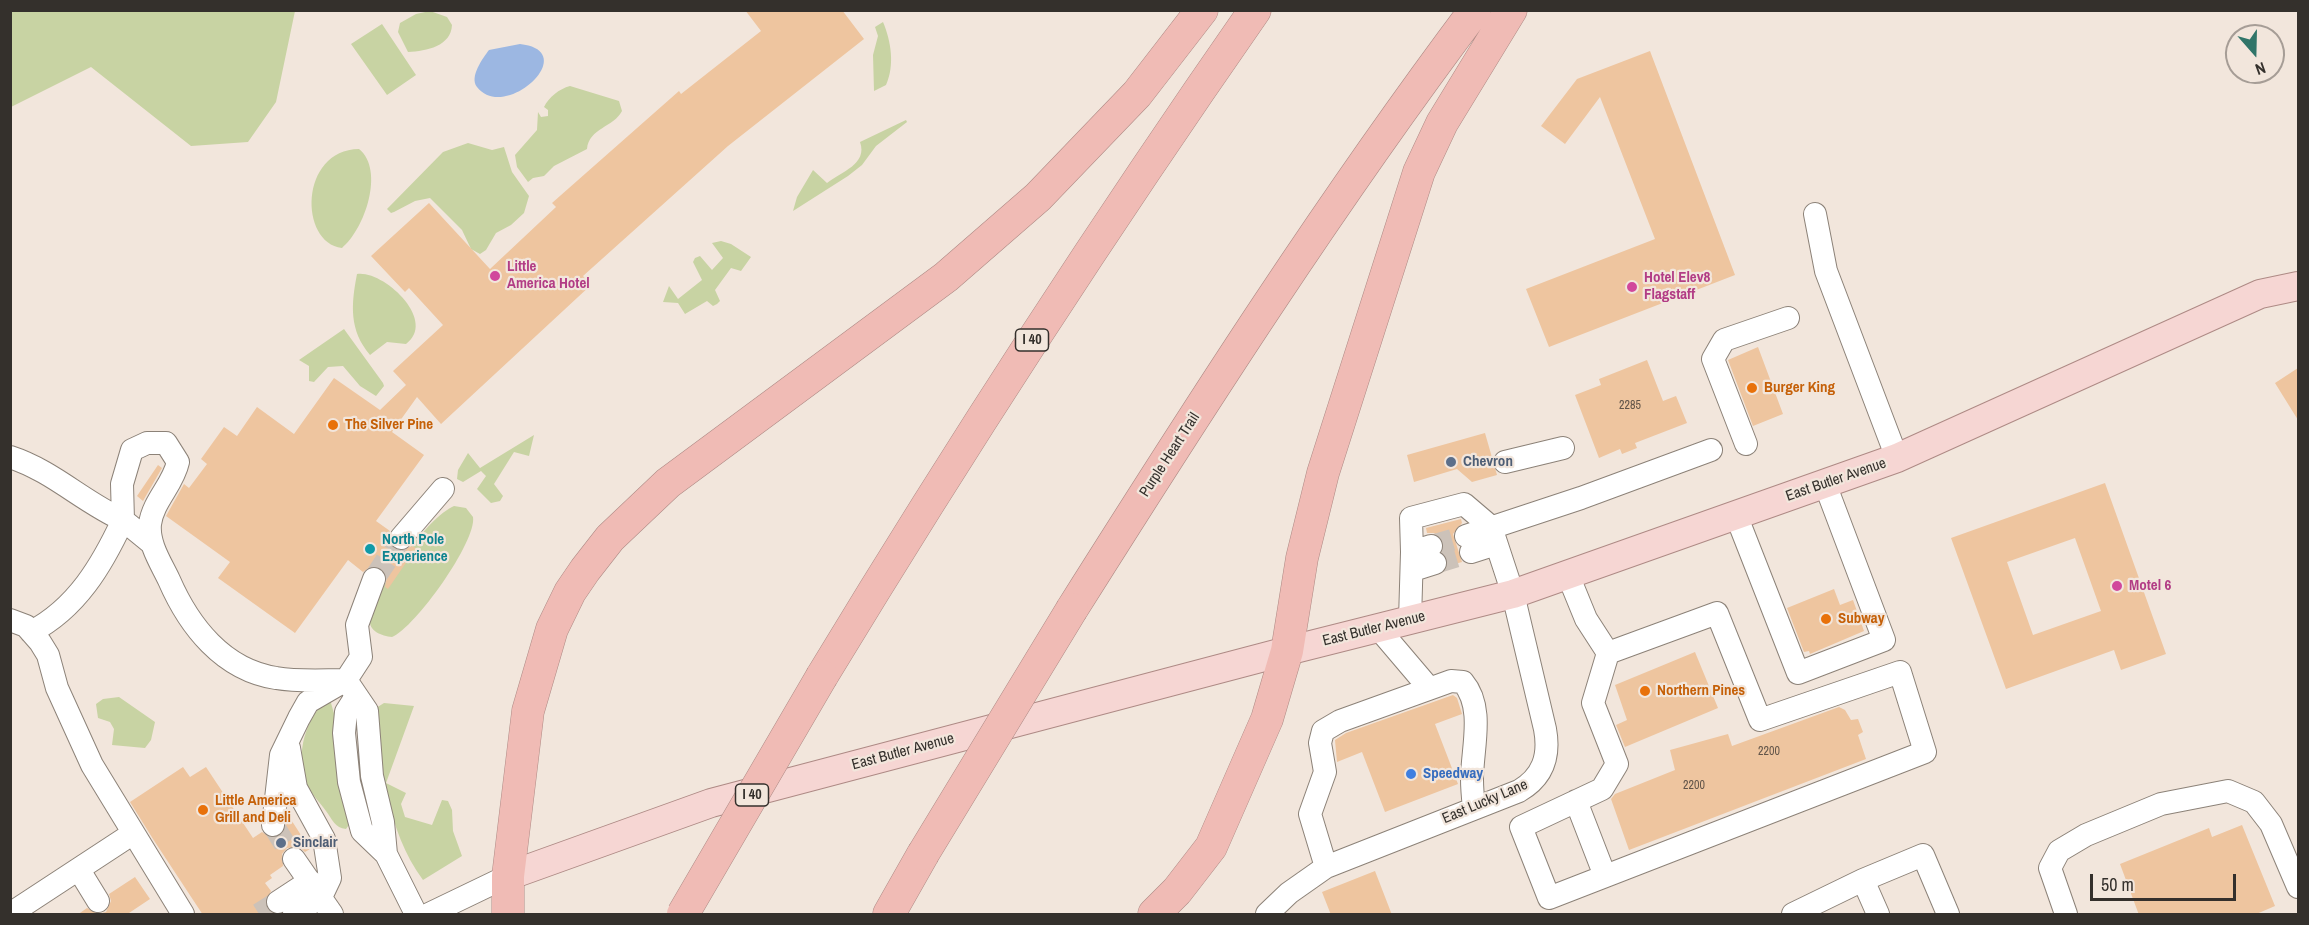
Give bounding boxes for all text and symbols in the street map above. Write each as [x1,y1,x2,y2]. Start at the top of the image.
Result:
north arrow [2225,24,2285,84]
text: N [2252,57,2269,81]
place label: Little America Hotel [507,258,590,293]
marker: Little America Hotel [488,269,502,283]
place label: Hotel Elev8 Flagstaff [1644,269,1710,304]
marker: Hotel Elev8 Flagstaff [1625,280,1639,294]
road number: I 40 [1016,329,1048,351]
place label: Burger King [1764,379,1835,397]
marker: Burger King [1745,381,1759,395]
house number: 2285 [1619,399,1641,413]
street label: Purple Heart Trail [1136,410,1204,500]
place label: The Silver Pine [345,416,433,434]
marker: The Silver Pine [326,418,340,432]
place label: Chevron [1463,453,1513,471]
street label: East Butler Avenue [1783,454,1889,506]
marker: Chevron [1444,455,1458,469]
place label: North Pole Experience [382,531,448,566]
marker: North Pole Experience [363,542,377,556]
place label: Motel 6 [2129,577,2171,595]
marker: Motel 6 [2110,579,2124,593]
street label: East Butler Avenue [1321,608,1427,650]
place label: Subway [1838,610,1884,628]
marker: Subway [1819,612,1833,626]
place label: Northern Pines [1657,682,1745,700]
marker: Northern Pines [1638,684,1652,698]
street label: East Butler Avenue [850,730,956,774]
house number: 2200 [1758,745,1780,759]
place label: Speedway [1423,765,1483,783]
marker: Speedway [1404,767,1418,781]
street label: East Lucky Lane [1440,776,1530,828]
house number: 2200 [1683,779,1705,793]
road number: I 40 [736,784,768,806]
place label: Little America Grill and Deli [215,792,296,827]
marker: Little America Grill and Deli [196,803,210,817]
place label: Sinclair [293,834,337,852]
marker: Sinclair [274,836,288,850]
scale bar [2093,862,2238,900]
text: 50 m [2101,872,2134,897]

